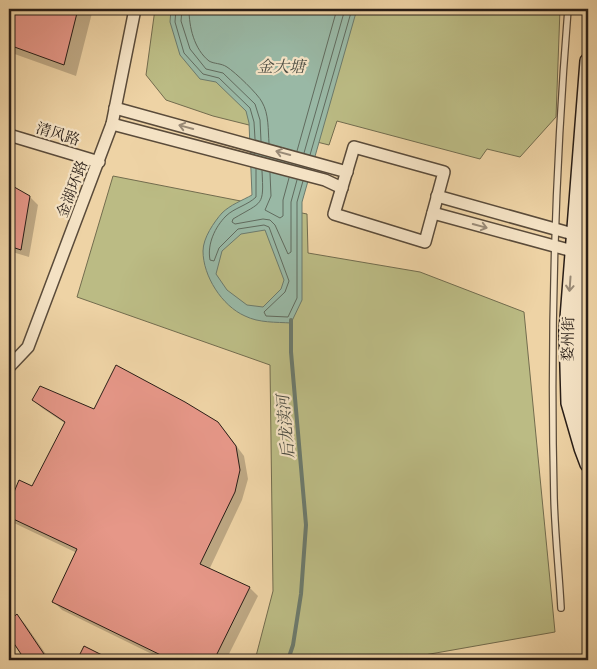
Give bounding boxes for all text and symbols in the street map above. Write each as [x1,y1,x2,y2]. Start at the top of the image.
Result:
water label: 金大塘 [257,56,308,78]
street label: 清风路 [34,118,82,150]
one-way arrow [178,121,194,131]
one-way arrow [276,148,292,158]
street label: 金湖环路 [52,157,92,221]
one-way arrow [471,221,487,231]
one-way arrow [566,276,575,292]
street label: 婺州街 [558,316,578,362]
water label: 后龙渎河 [272,391,300,460]

